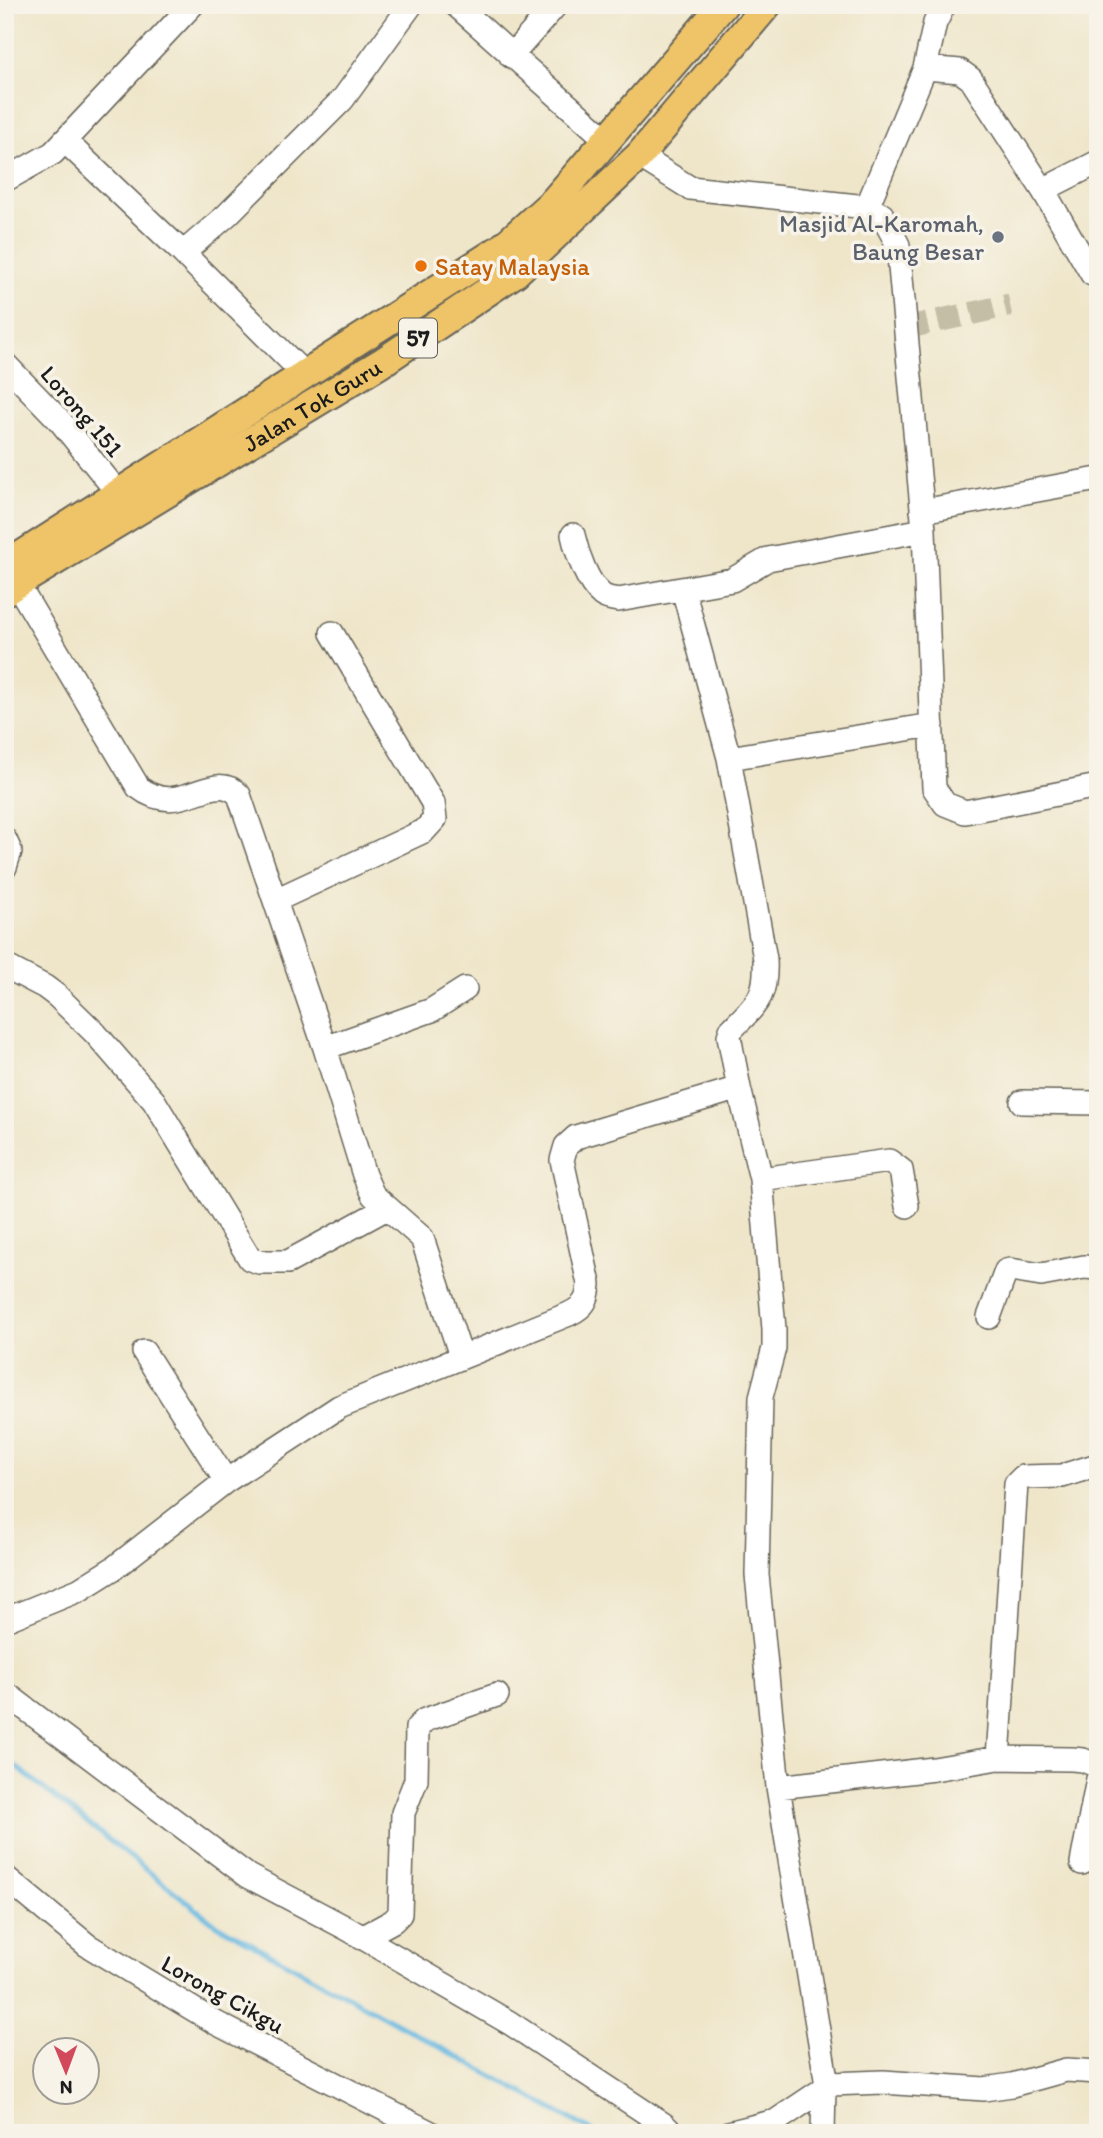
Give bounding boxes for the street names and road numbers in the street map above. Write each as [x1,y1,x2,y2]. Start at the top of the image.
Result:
road number: 57 [399,318,437,358]
street label: Jalan Tok Guru [238,352,386,458]
street label: Lorong 151 [34,359,130,463]
street label: Lorong Cikgu [156,1948,290,2040]

